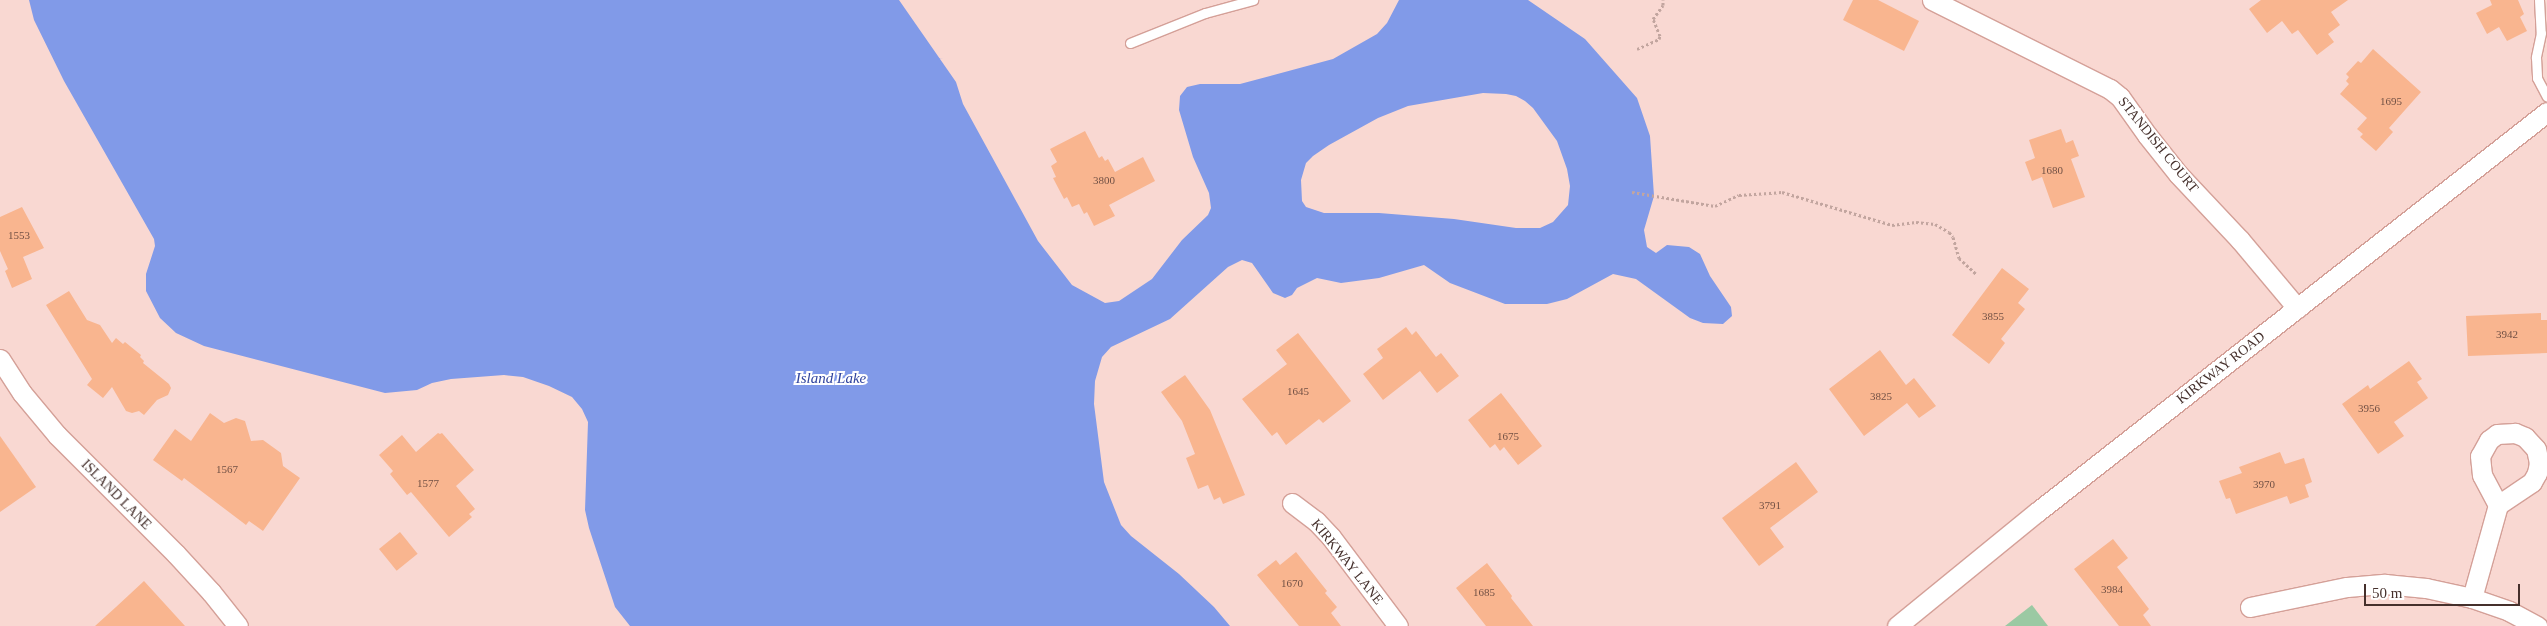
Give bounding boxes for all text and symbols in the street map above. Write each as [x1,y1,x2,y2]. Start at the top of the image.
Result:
street label: STANDISH COURT [2114,94,2202,196]
house number: 1695 [2380,94,2402,108]
house number: 1680 [2041,163,2063,177]
house number: 3800 [1093,173,1115,187]
house number: 1553 [8,228,30,242]
house number: 3855 [1982,309,2004,323]
house number: 3942 [2496,327,2518,341]
street label: KIRKWAY ROAD [2173,328,2269,408]
water label: Island Lake [796,370,866,388]
house number: 1645 [1287,384,1309,398]
house number: 3825 [1870,389,1892,403]
house number: 3956 [2358,401,2380,415]
house number: 1675 [1497,429,1519,443]
street label: ISLAND LANE [77,456,155,534]
house number: 1567 [216,462,238,476]
house number: 1577 [417,476,439,490]
house number: 3970 [2253,477,2275,491]
house number: 3791 [1759,498,1781,512]
street label: KIRKWAY LANE [1307,516,1387,608]
scale bar [2367,574,2523,606]
house number: 1670 [1281,576,1303,590]
house number: 3984 [2101,582,2123,596]
house number: 1685 [1473,585,1495,599]
text: 50 m [2372,585,2402,601]

